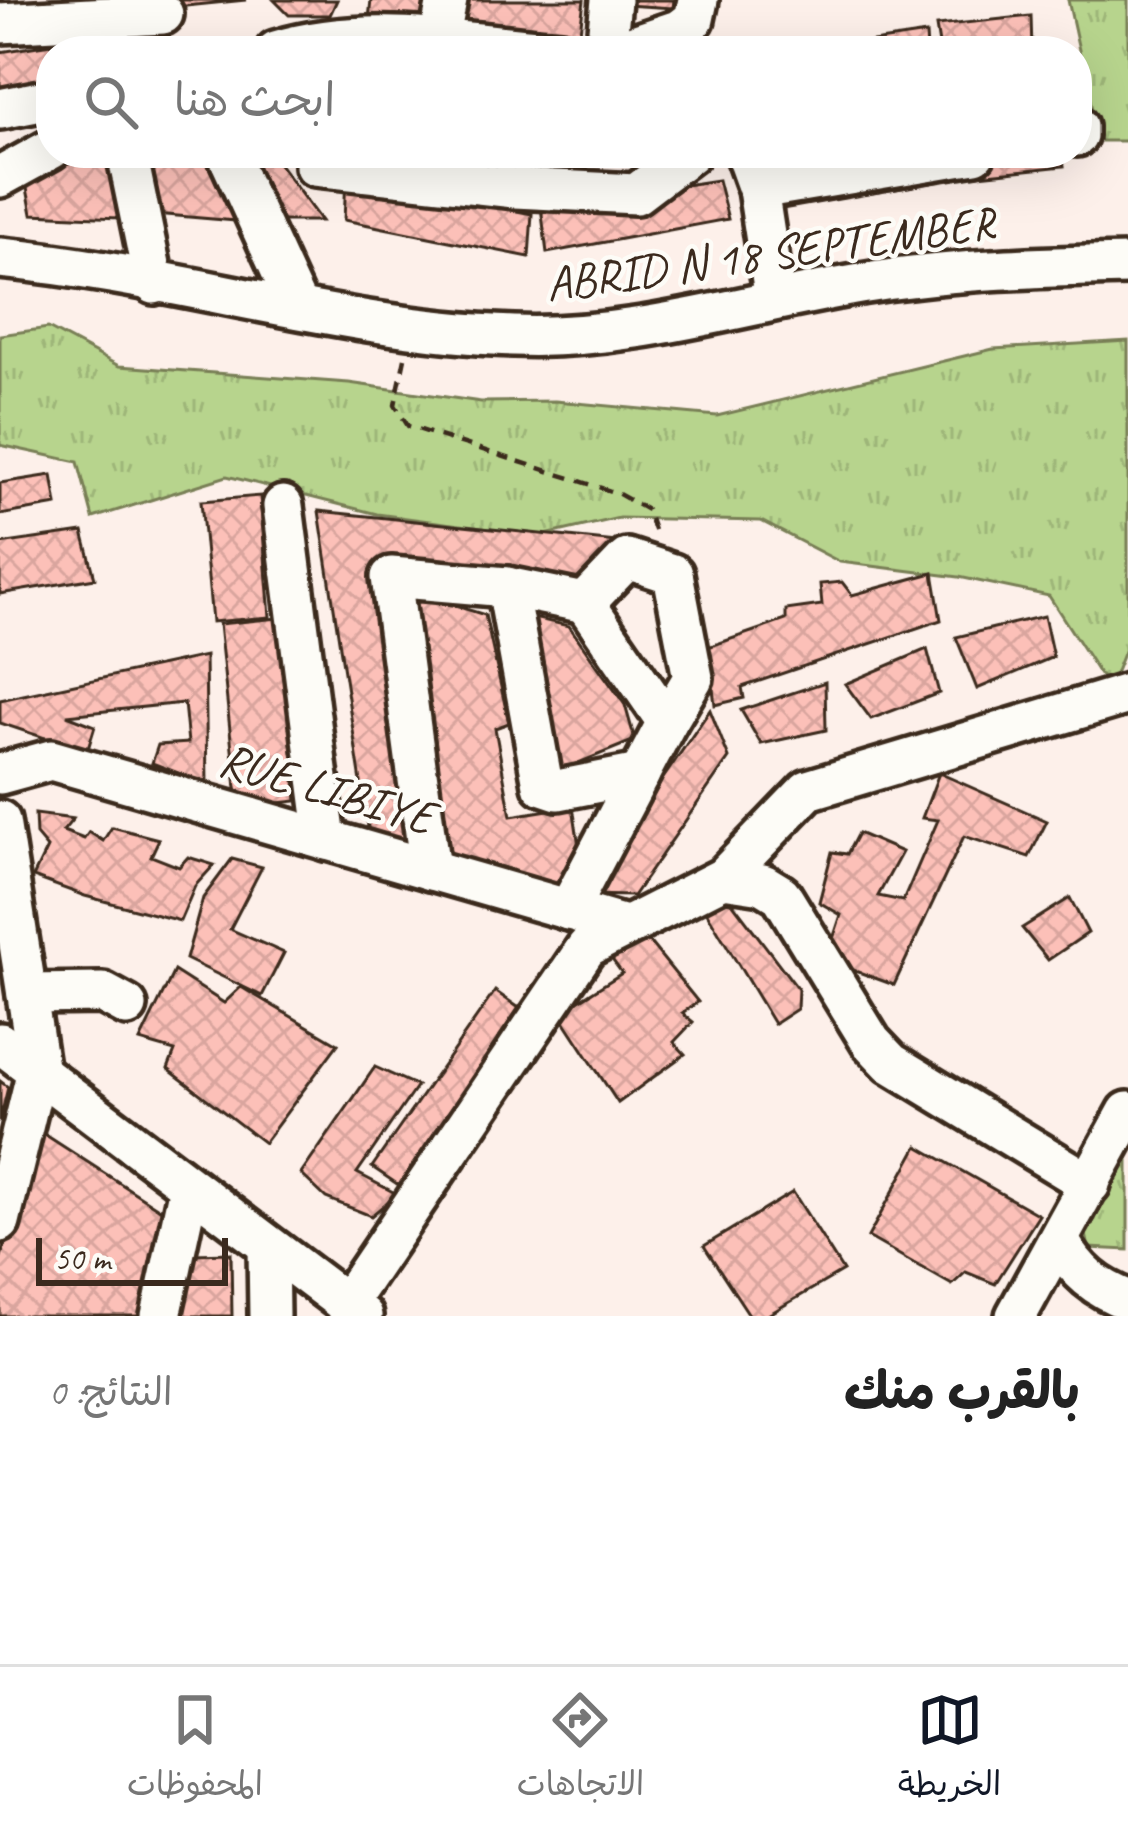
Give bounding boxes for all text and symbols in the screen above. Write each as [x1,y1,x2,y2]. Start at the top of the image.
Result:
search box [36,36,1092,168]
icon: search [78,69,144,135]
text: ابحث هنا [174,72,335,129]
street label: ABRID N 18 SEPTEMBER [542,191,1002,314]
street label: RUE LIBIYE [213,729,446,849]
scale bar [36,1232,228,1285]
text: 50 m [54,1238,110,1280]
text: بالقرب منك [844,1359,1080,1423]
text: النتائج: 0 [48,1368,173,1417]
tab: المحفوظات [127,1687,263,1813]
tab: الاتجاهات [517,1687,644,1813]
tab: الخريطة [898,1687,1001,1813]

